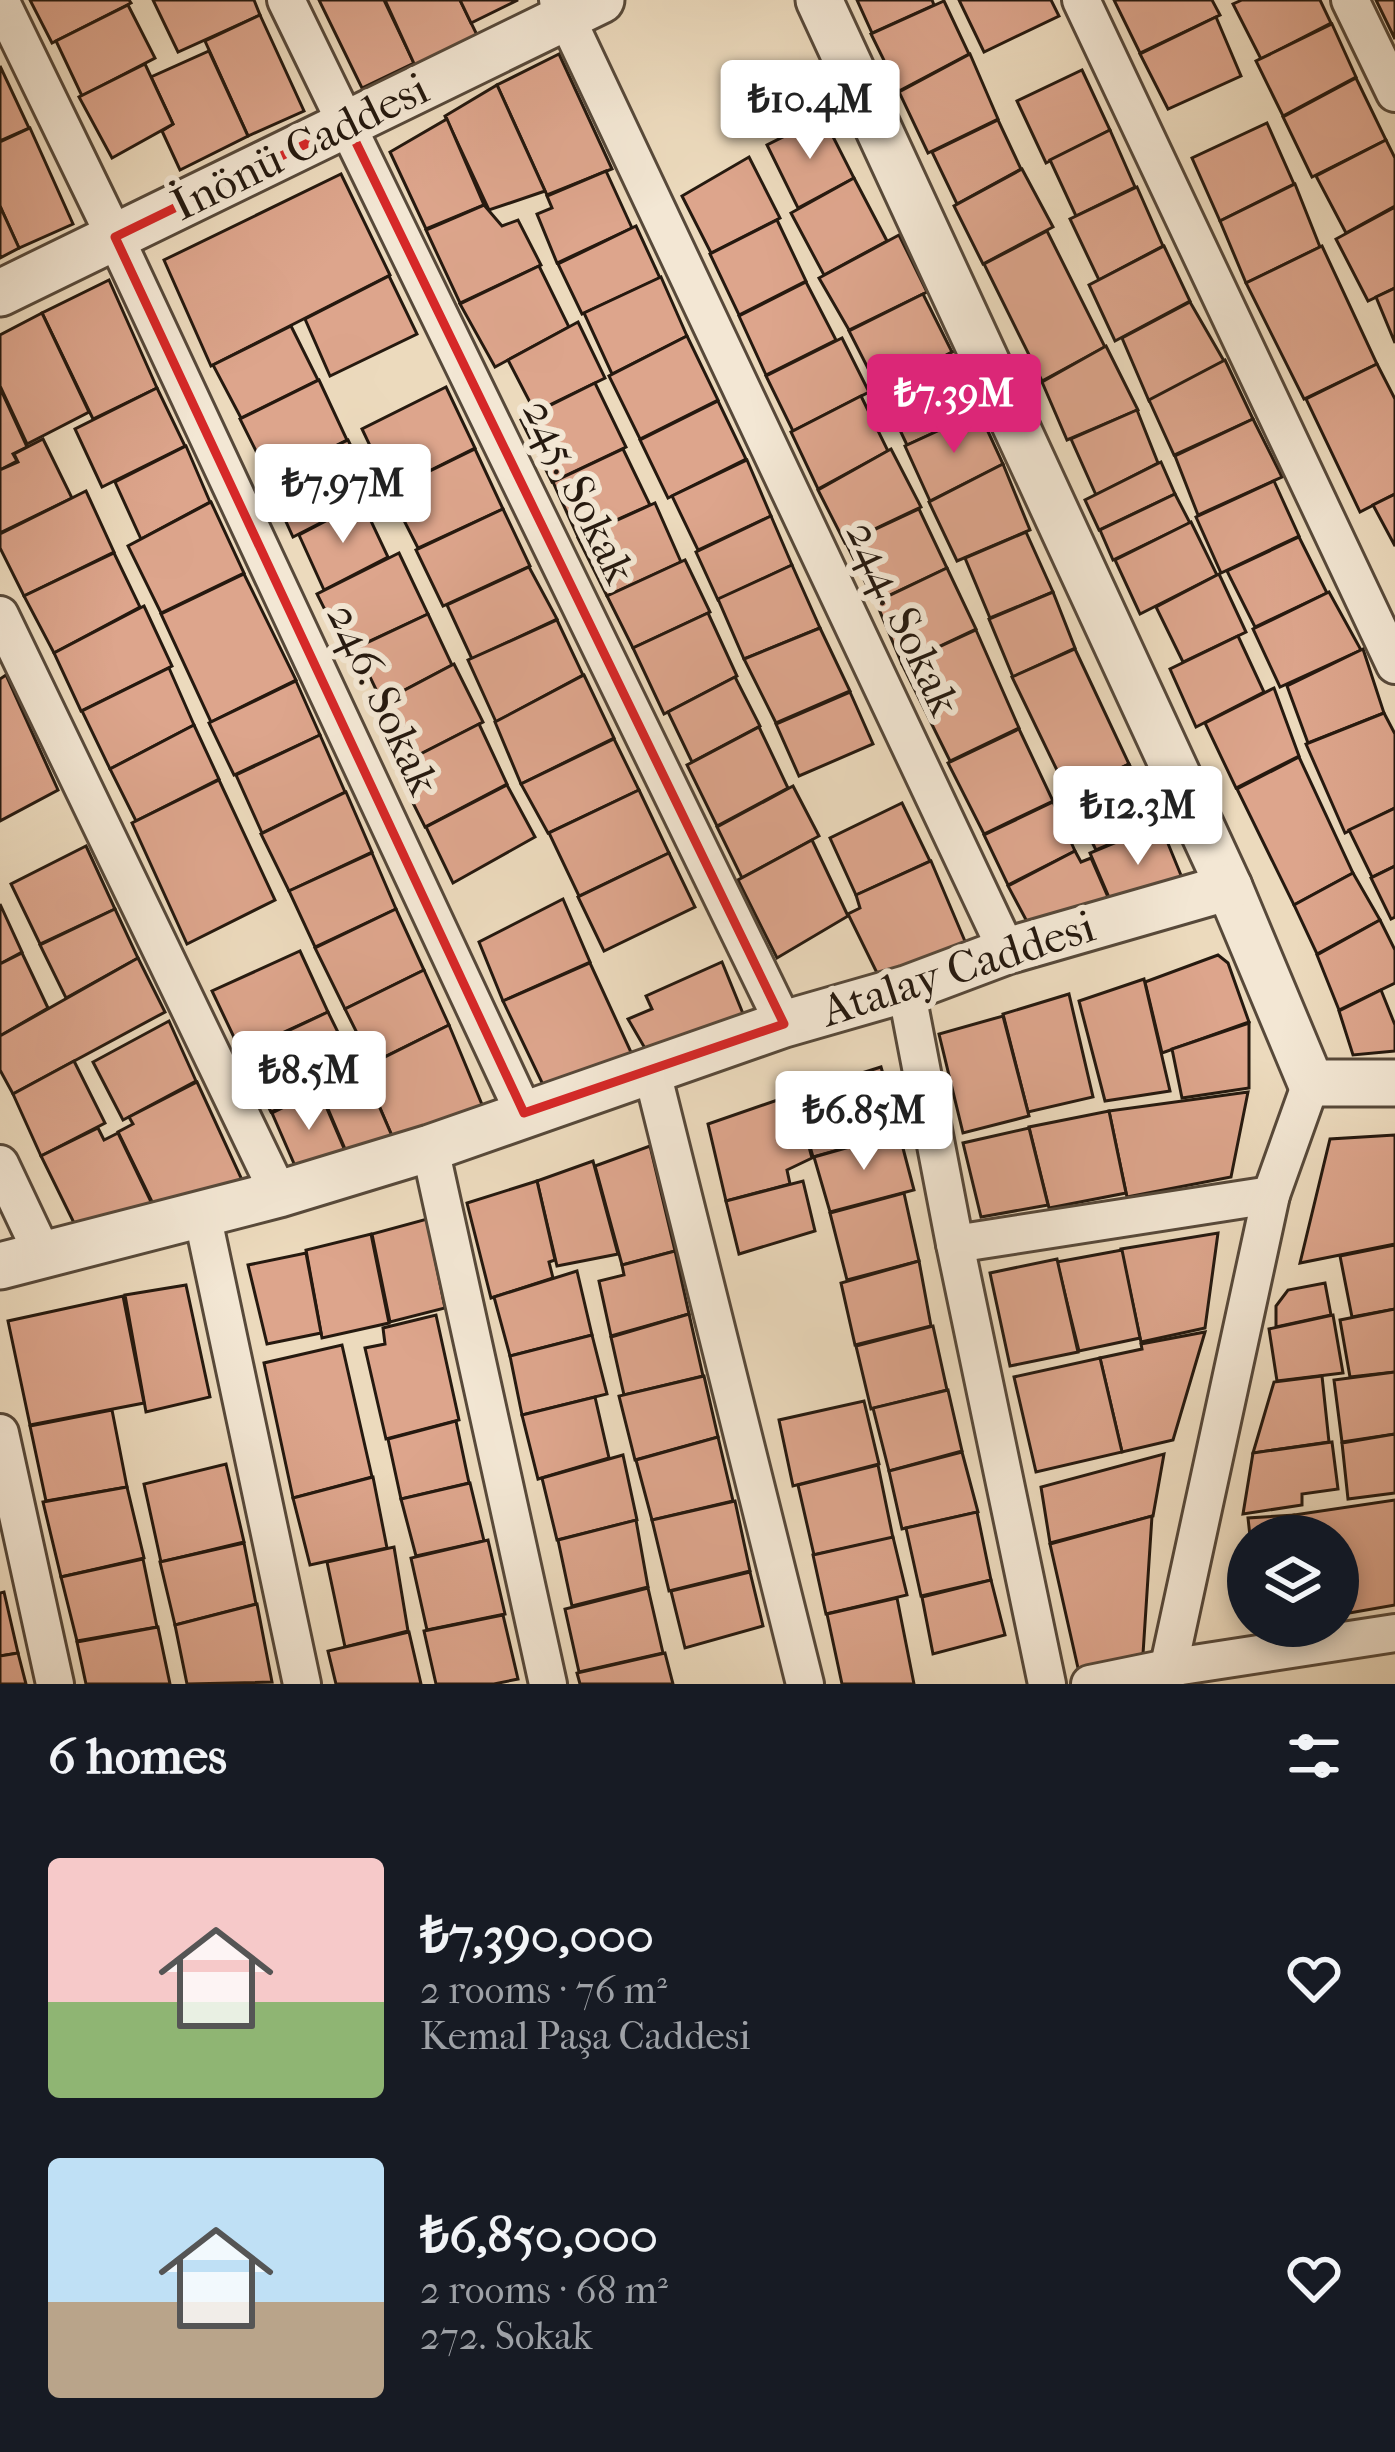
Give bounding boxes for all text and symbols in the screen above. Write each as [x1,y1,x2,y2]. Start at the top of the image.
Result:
pin: ₺10.4M [712,60,908,162]
street label: İnönü Caddesi [163,61,437,232]
text: ₺10.4M [748,76,872,122]
pin: ₺7.39M [856,354,1052,456]
text: ₺7.39M [894,370,1014,416]
street label: 245. Sokak [512,390,647,593]
pin: ₺7.97M [245,444,441,546]
text: ₺7.97M [282,460,404,506]
street label: 244. Sokak [835,512,971,725]
street label: 246. Sokak [316,595,451,804]
pin: ₺12.3M [1040,766,1236,868]
text: ₺12.3M [1080,782,1196,828]
street label: Atalay Caddesi [813,900,1101,1039]
pin: ₺8.5M [225,1031,393,1133]
text: ₺8.5M [259,1047,359,1093]
pin: ₺6.85M [766,1071,962,1173]
text: ₺6.85M [802,1087,926,1133]
map controls [1227,1515,1359,1647]
button: layers [1227,1515,1359,1647]
icon: filters [1281,1723,1347,1789]
text: 6 homes [48,1726,227,1786]
text: ₺7,390,000 [420,1905,654,1965]
icon: home [144,1906,288,2050]
icon: heart [1281,1945,1347,2011]
text: 2 rooms · 76 m² [420,1967,667,2013]
text: Kemal Paşa Caddesi [420,2013,751,2059]
text: ₺6,850,000 [420,2205,658,2265]
icon: home [144,2206,288,2350]
icon: heart [1281,2245,1347,2311]
text: 2 rooms · 68 m² [420,2267,668,2313]
text: 272. Sokak [420,2313,592,2359]

